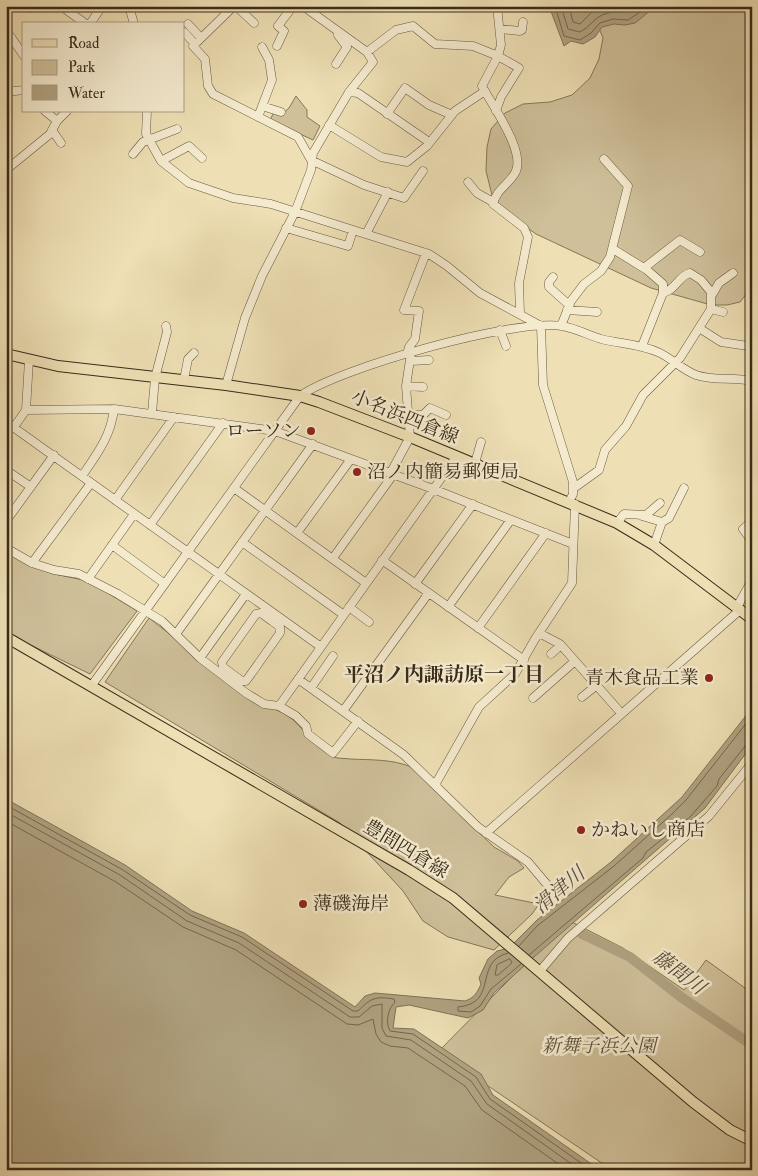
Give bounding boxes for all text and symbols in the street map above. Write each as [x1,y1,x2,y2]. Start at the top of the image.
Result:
legend [22,22,185,112]
text: Road [68,34,100,53]
text: Park [68,58,95,77]
text: Water [67,84,105,103]
street label: 小名浜四倉線 [348,385,462,449]
place label: ローソン [226,419,301,443]
marker: ローソン [305,425,317,437]
place label: 沼ノ内簡易郵便局 [367,460,519,484]
marker: 沼ノ内簡易郵便局 [351,466,363,478]
district label: 平沼ノ内諏訪原一丁目 [344,662,544,687]
place label: 青木食品工業 [585,666,699,690]
marker: 青木食品工業 [703,672,715,684]
street label: 豊間四倉線 [359,814,453,884]
place label: かねいし商店 [591,818,705,842]
marker: かねいし商店 [575,824,587,836]
water label: 滑津川 [528,860,592,919]
place label: 薄磯海岸 [313,892,389,916]
marker: 薄磯海岸 [297,898,309,910]
water label: 藤間川 [648,944,712,1001]
park label: 新舞子浜公園 [542,1034,659,1058]

